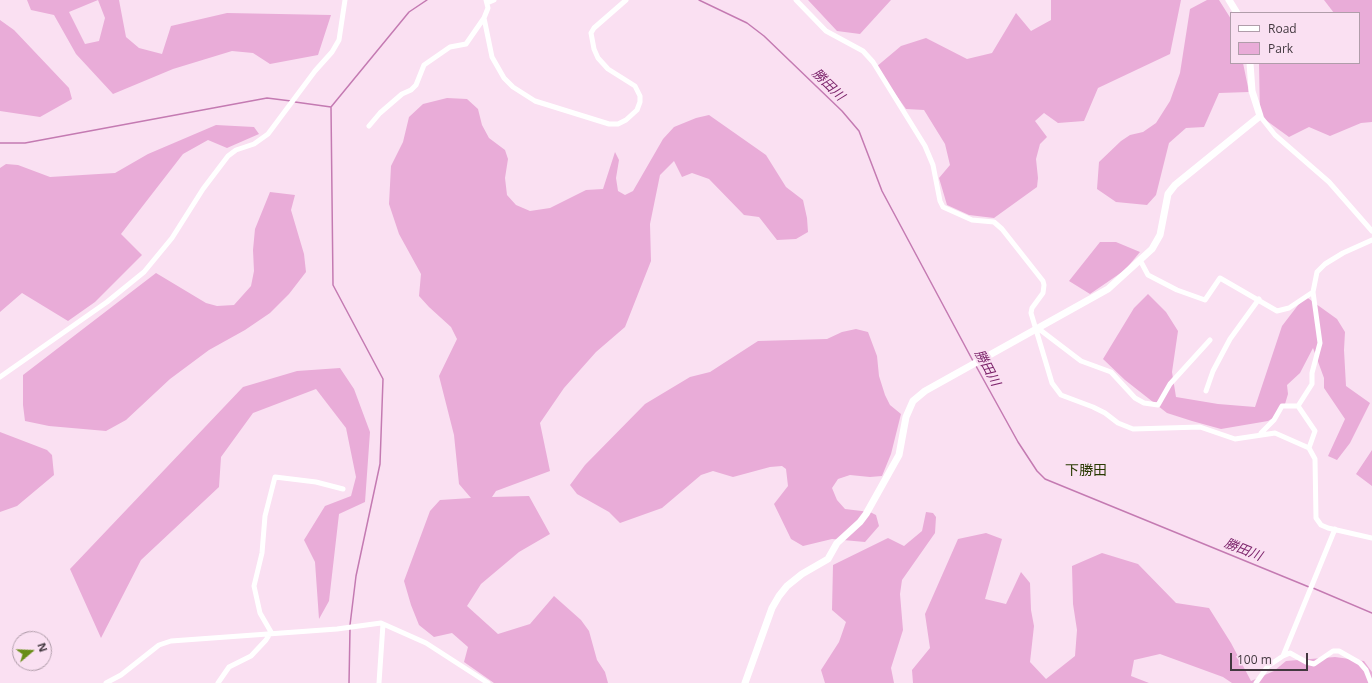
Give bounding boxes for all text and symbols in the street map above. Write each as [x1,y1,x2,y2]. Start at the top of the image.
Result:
legend [1230,12,1360,64]
text: Road [1268,20,1297,37]
text: Park [1268,40,1293,57]
water label: 勝田川 [809,66,847,104]
water label: 勝田川 [971,347,1003,389]
district label: 下勝田 [1065,463,1107,479]
water label: 勝田川 [1222,535,1264,565]
north arrow [12,631,52,671]
text: N [34,641,51,654]
scale bar [1232,645,1310,671]
text: 100 m [1237,651,1272,668]

